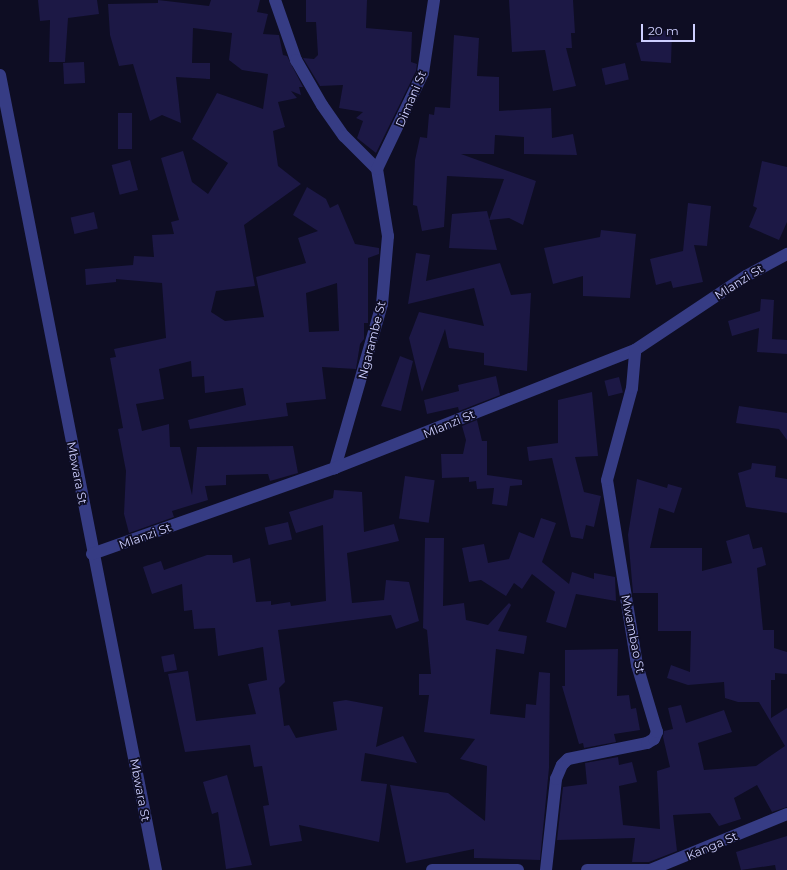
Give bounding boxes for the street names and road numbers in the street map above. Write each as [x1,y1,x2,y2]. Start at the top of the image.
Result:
street label: Dimani St [393,69,429,129]
street label: Mlanzi St [712,261,766,303]
street label: Ngarambe St [355,299,389,381]
street label: Mlanzi St [421,407,477,441]
street label: Mbwara St [64,440,90,506]
street label: Mlanzi St [117,520,173,552]
street label: Mwambao St [618,594,648,674]
street label: Mbwara St [127,757,153,823]
street label: Kanga St [684,829,740,863]

